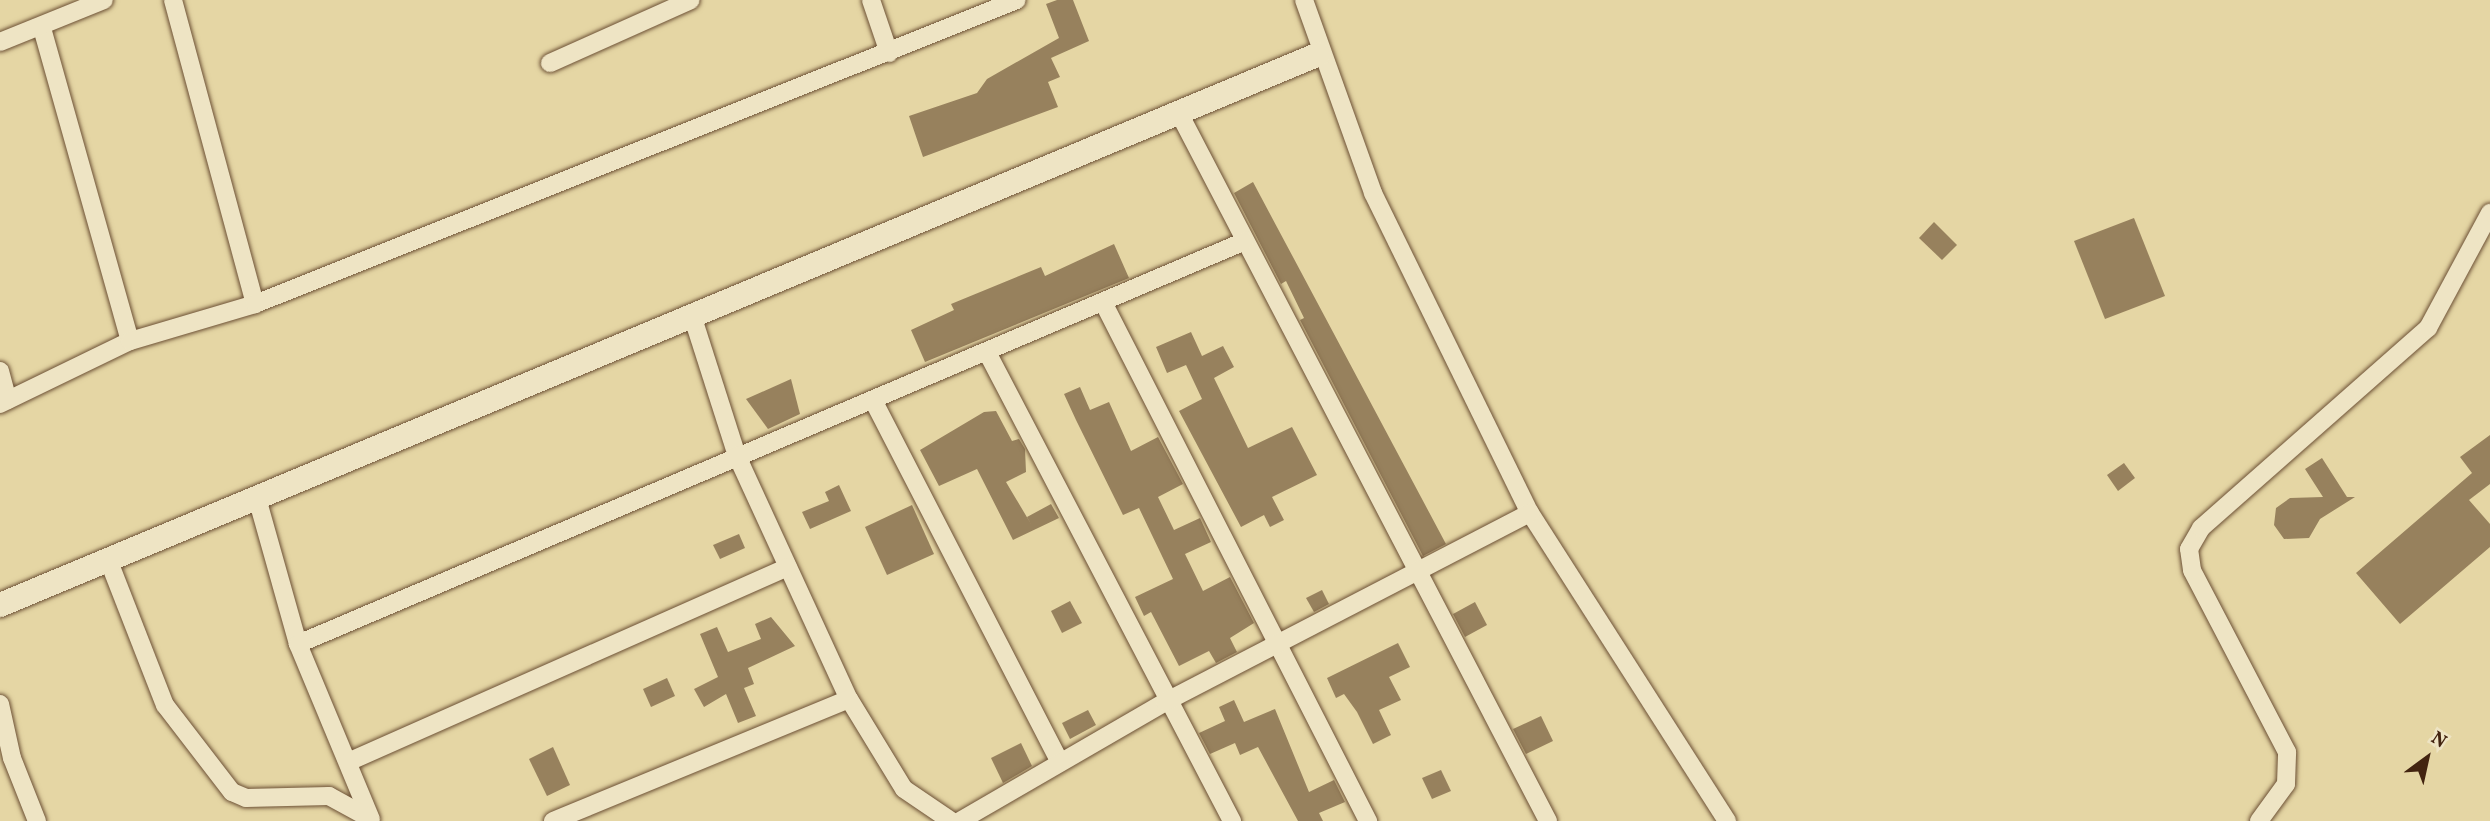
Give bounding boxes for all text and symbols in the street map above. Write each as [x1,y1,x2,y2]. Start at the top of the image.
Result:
north arrow [2392,723,2462,793]
text: N [2426,726,2451,755]

